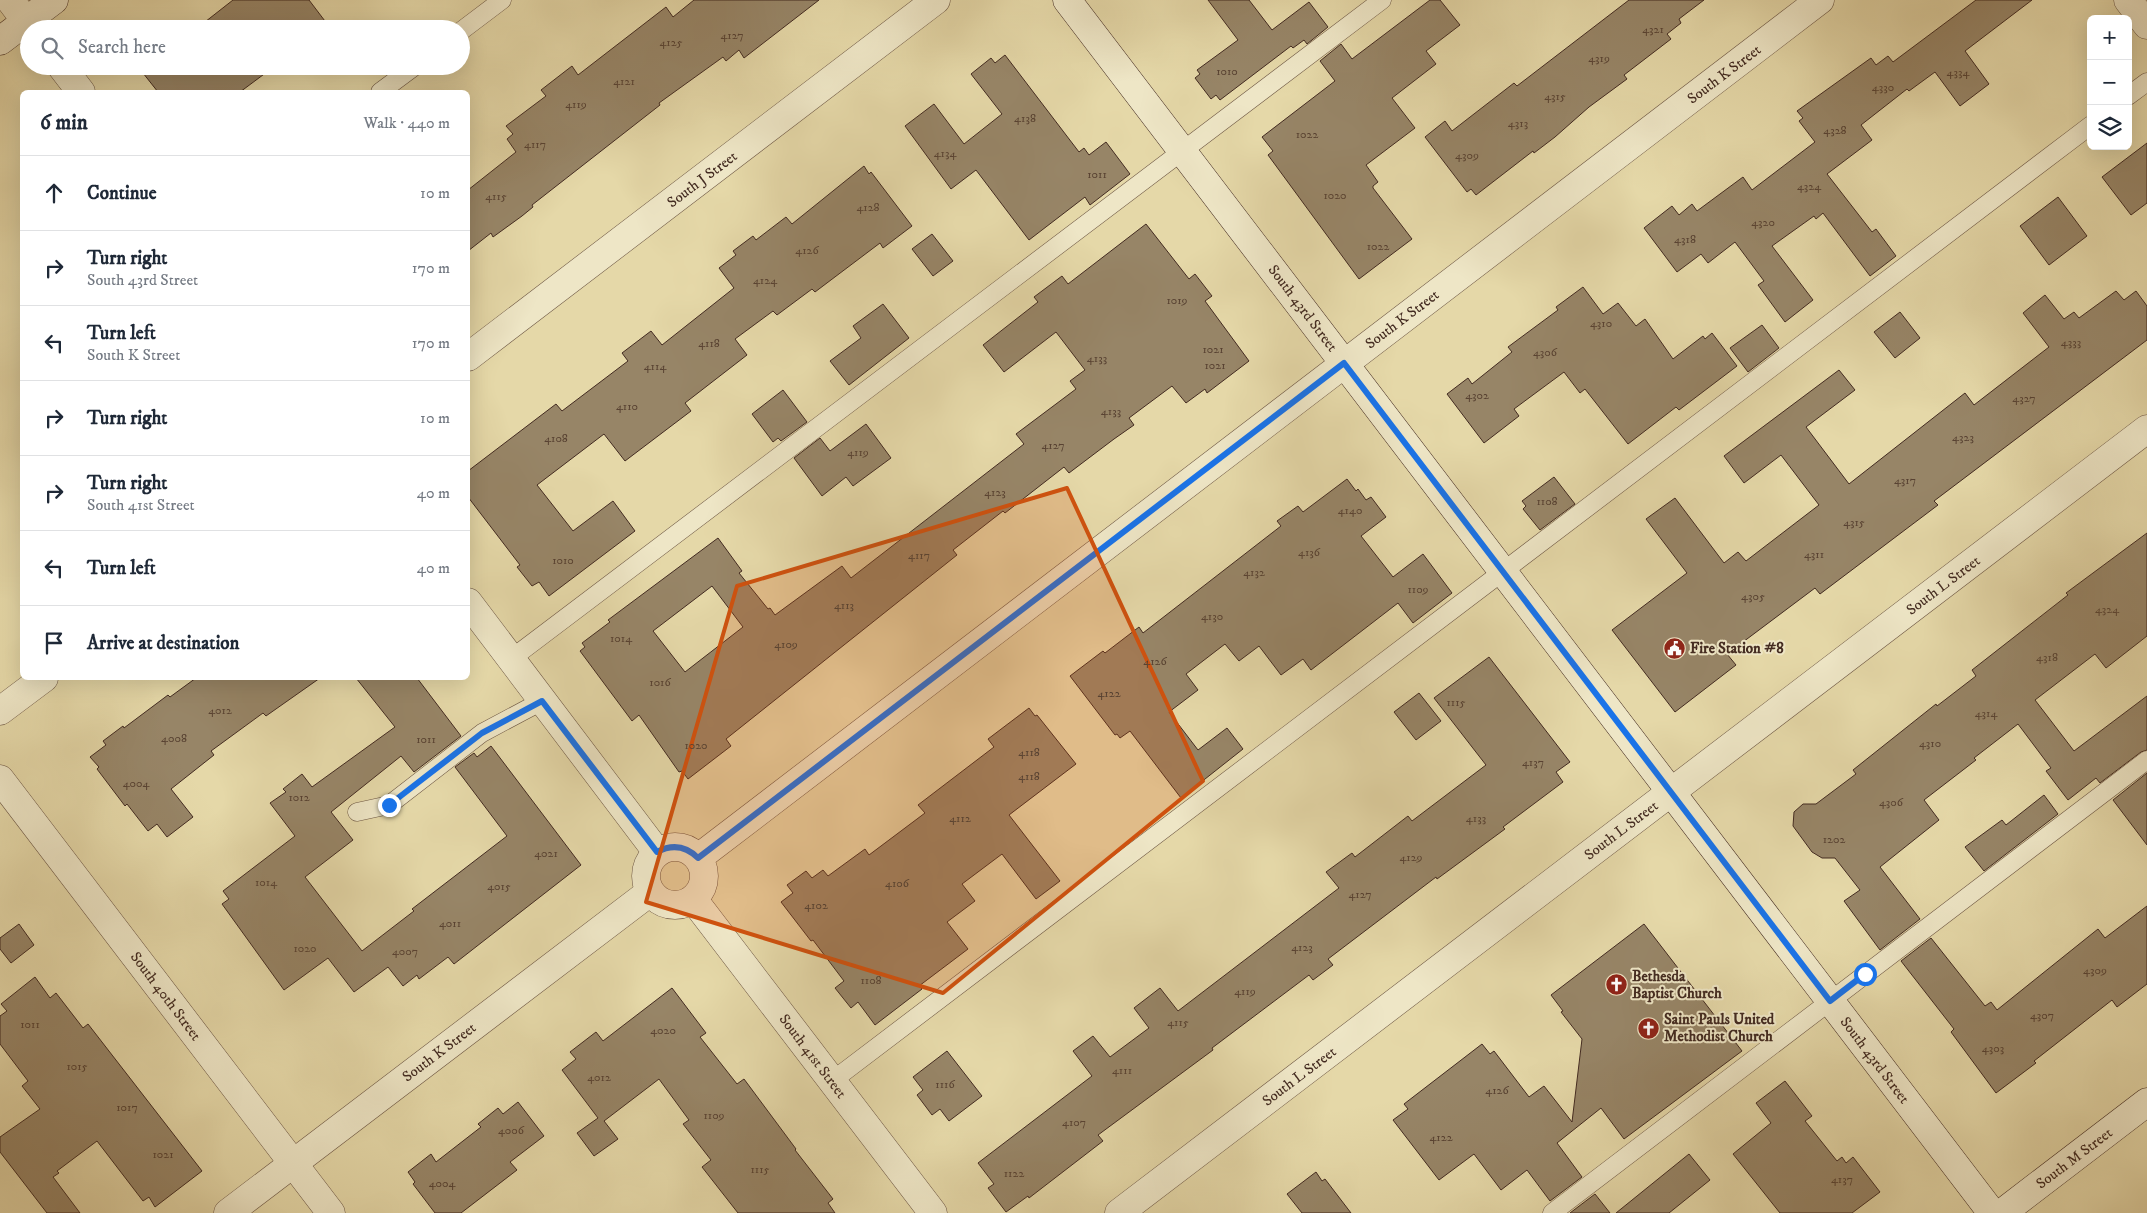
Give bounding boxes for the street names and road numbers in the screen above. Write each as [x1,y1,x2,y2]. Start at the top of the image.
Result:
street label: South K Street [1684,40,1765,108]
street label: South J Street [663,147,741,212]
street label: South 43rd Street [1264,261,1342,356]
street label: South K Street [1362,285,1443,353]
street label: South L Street [1903,551,1984,619]
street label: South L Street [1581,796,1662,864]
street label: South 40th Street [126,948,205,1045]
street label: South 41st Street [775,1010,851,1102]
street label: South 43rd Street [1836,1013,1914,1108]
street label: South K Street [399,1018,480,1086]
street label: South L Street [1259,1042,1340,1110]
street label: South M Street [2032,1123,2116,1193]

